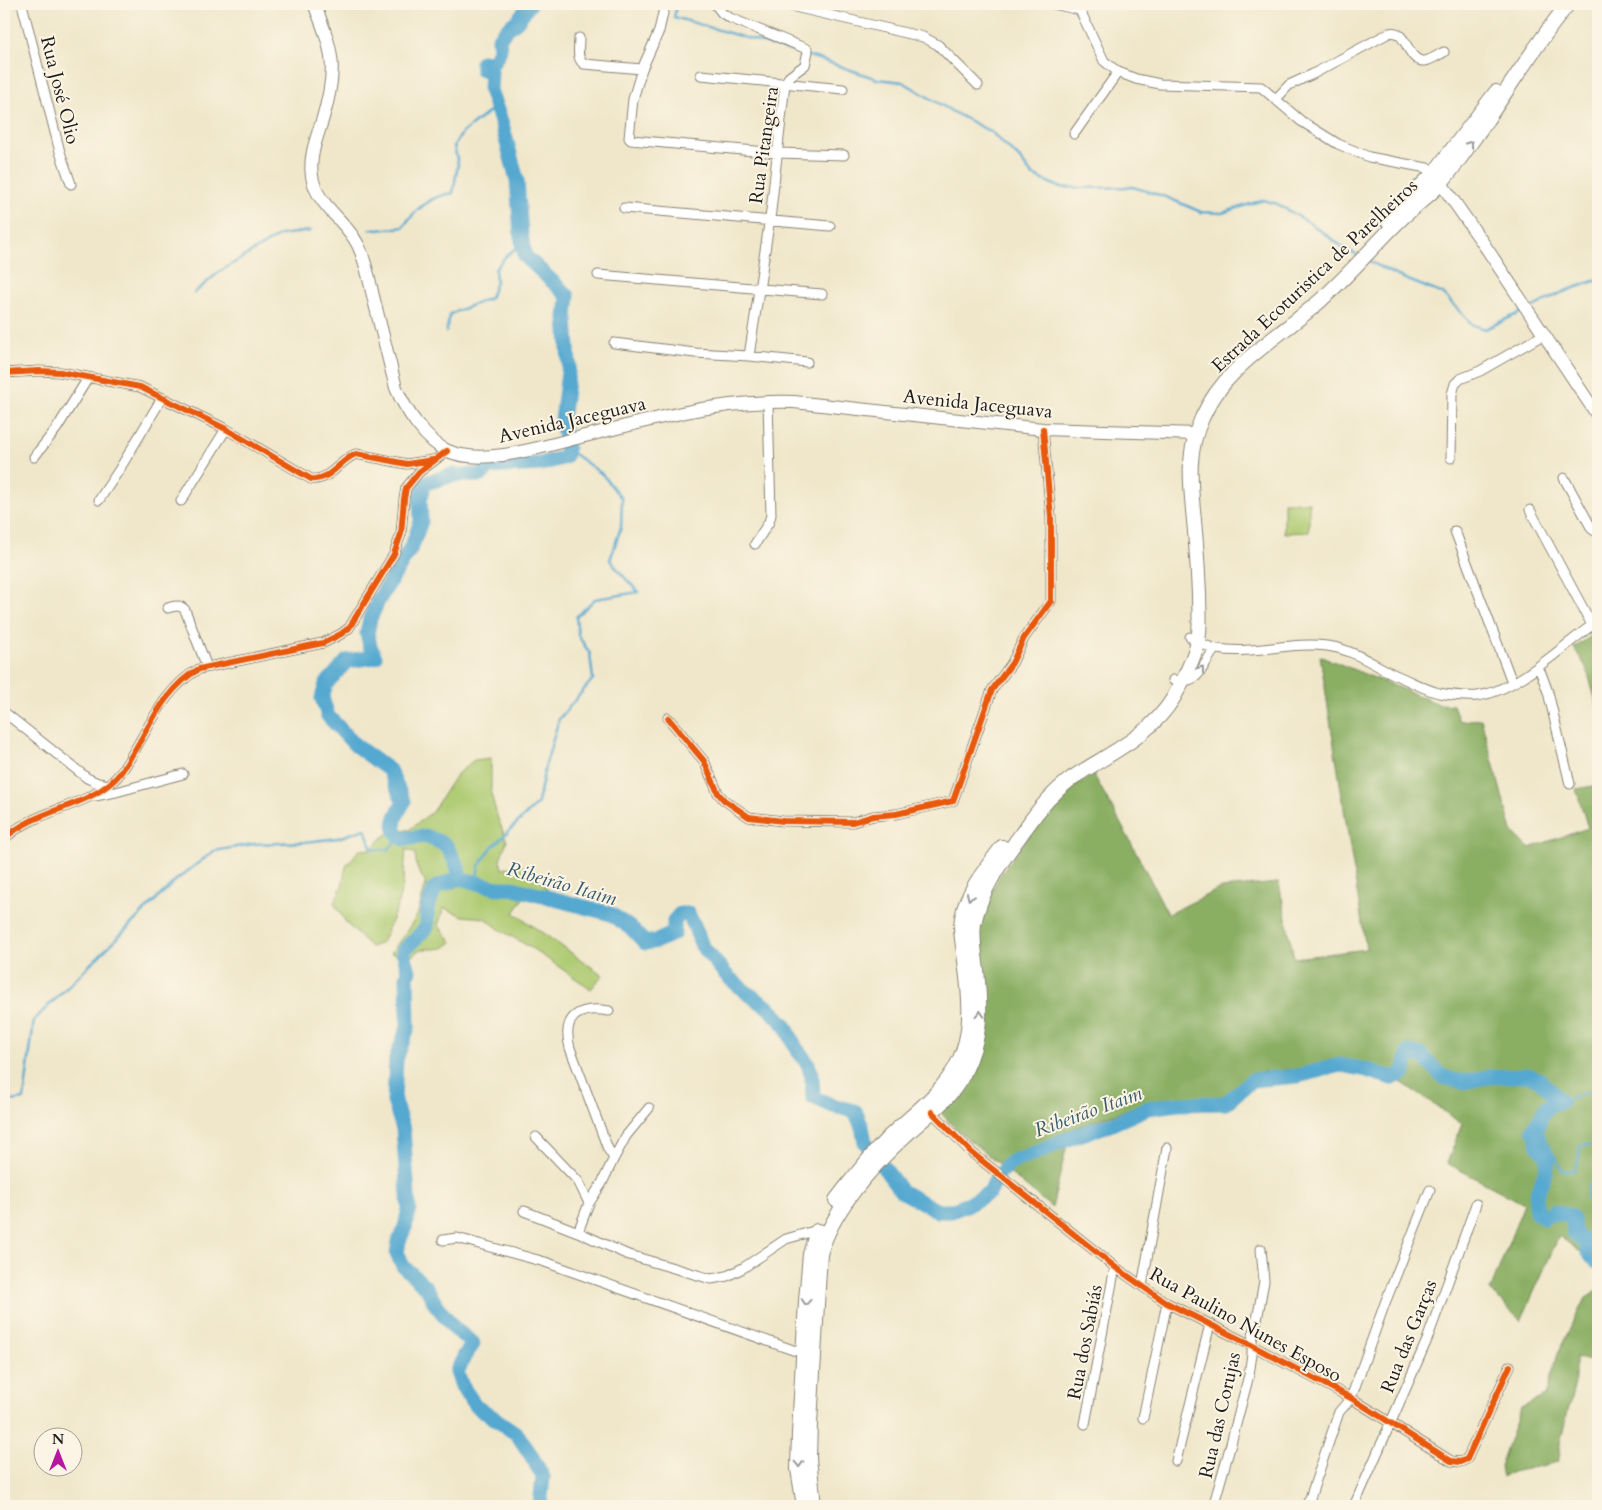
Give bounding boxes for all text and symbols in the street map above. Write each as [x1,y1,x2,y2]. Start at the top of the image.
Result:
street label: Rua José Olio [34,33,86,147]
street label: Rua Pitangeira [743,85,785,206]
one-way arrow [1464,140,1473,150]
street label: Estrada Ecoturistica de Parelheiros [1206,173,1424,378]
street label: Avenida Jaceguava [902,383,1054,425]
street label: Avenida Jaceguava [496,390,648,450]
one-way arrow [1195,665,1204,675]
water label: Ribeirão Itaim [504,855,620,912]
one-way arrow [965,892,976,901]
one-way arrow [974,1010,985,1018]
water label: Ribeirão Itaim [1030,1079,1146,1144]
street label: Rua Paulino Nunes Esposo [1145,1261,1346,1389]
street label: Rua das Garças [1374,1276,1443,1397]
street label: Rua dos Sabiás [1061,1282,1109,1402]
one-way arrow [800,1298,811,1306]
street label: Rua das Corujas [1193,1350,1247,1481]
north arrow [32,1428,82,1478]
text: N [52,1430,64,1449]
one-way arrow [793,1460,804,1468]

